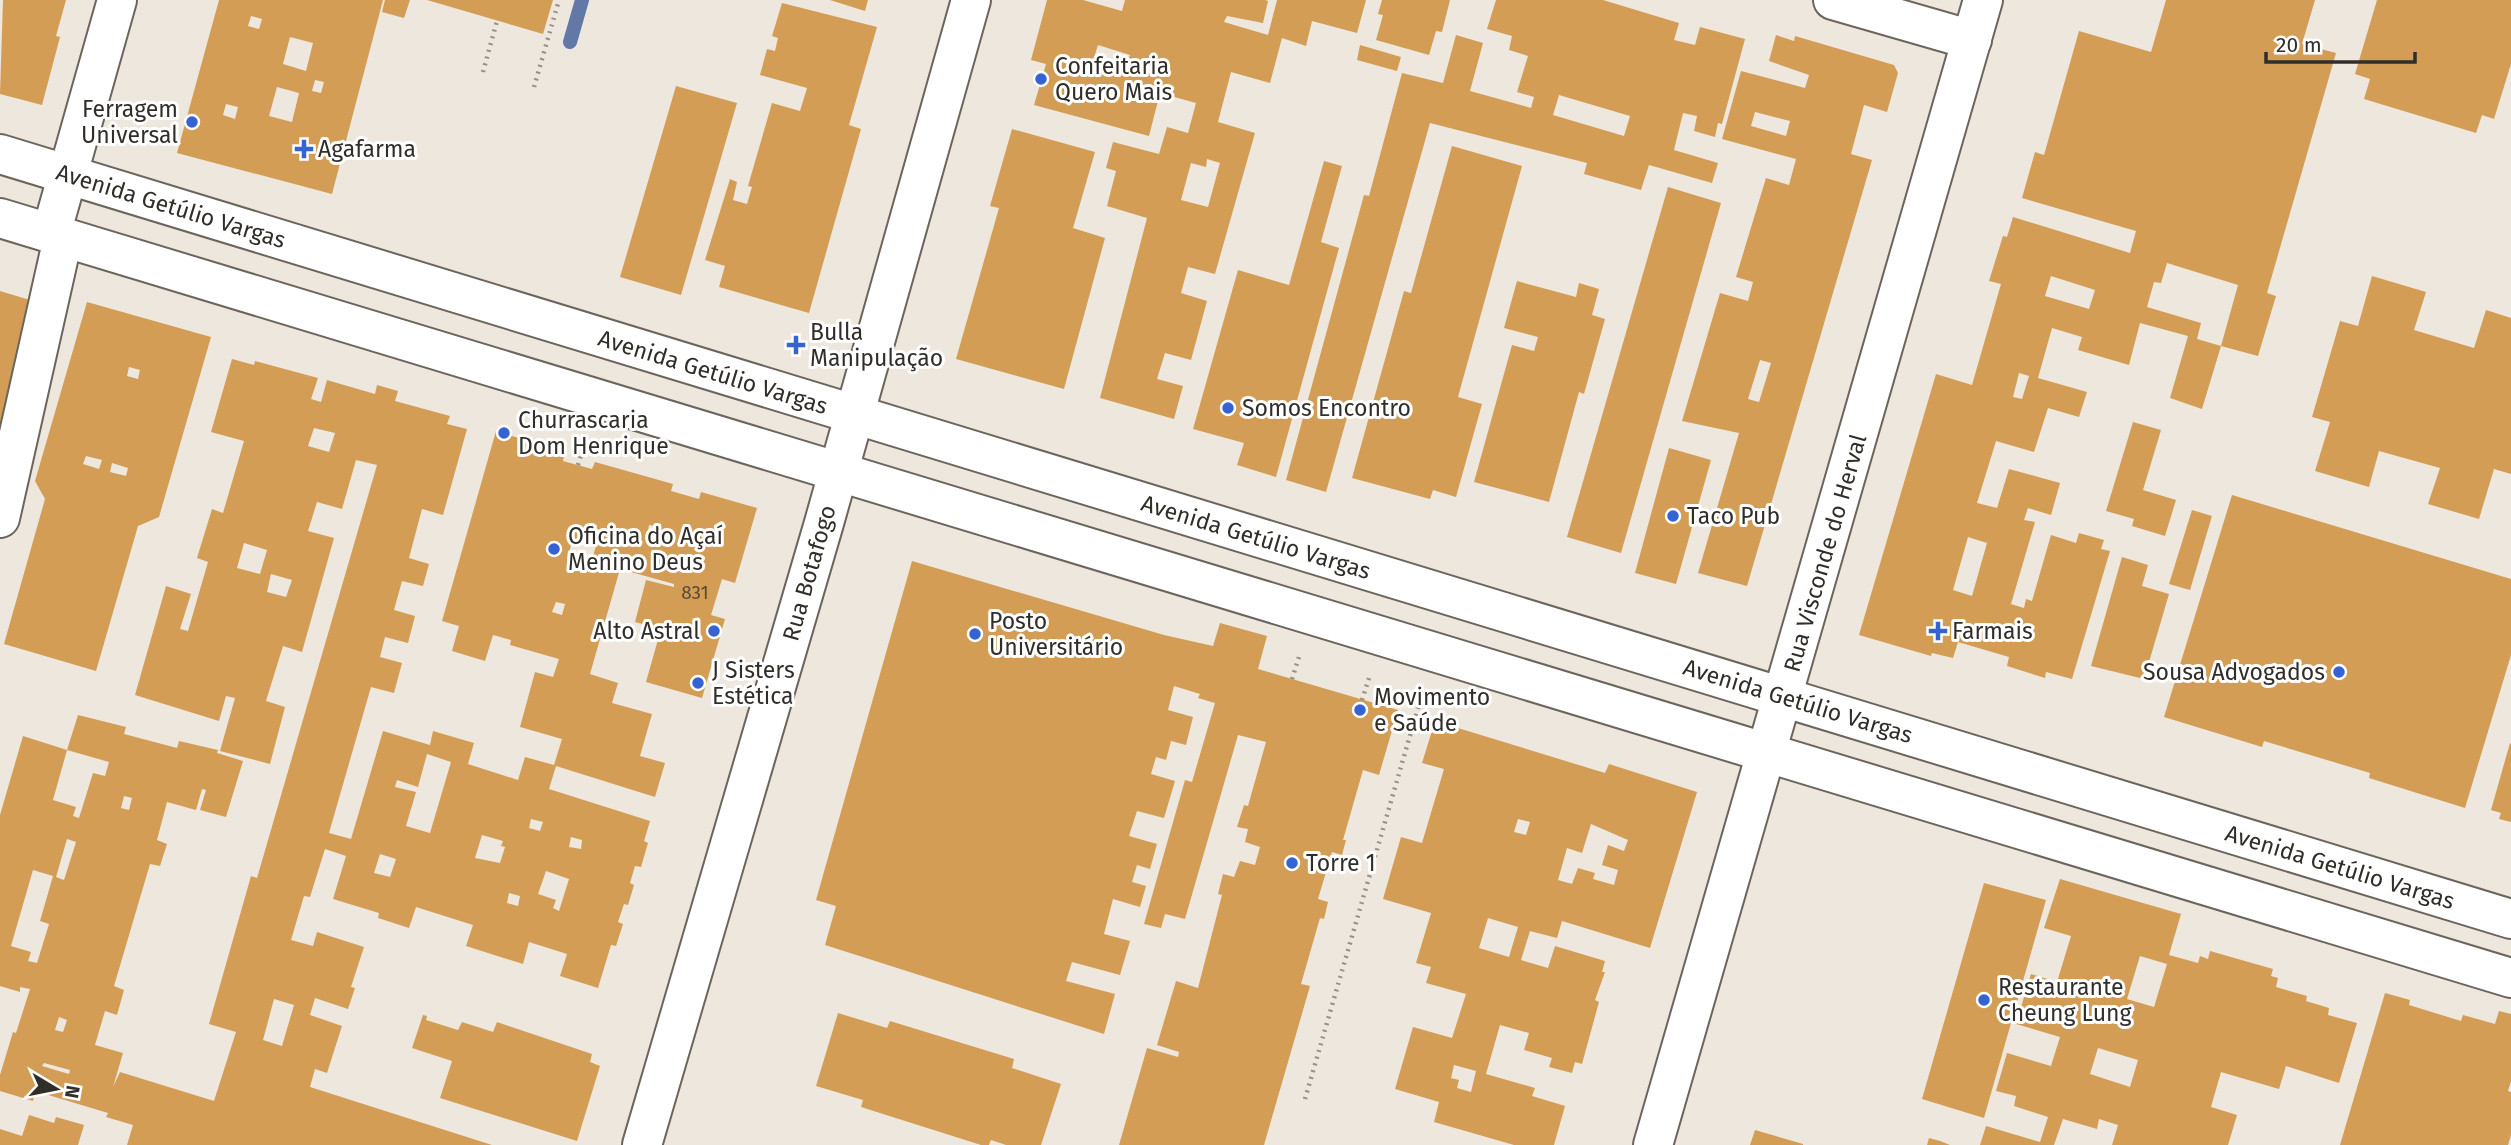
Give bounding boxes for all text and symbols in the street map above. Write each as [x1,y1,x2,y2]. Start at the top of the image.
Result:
scale bar [2266,21,2415,65]
text: 20 m [2276,32,2322,58]
place label: Confeitaria Quero Mais [1055,52,1172,106]
marker: Confeitaria Quero Mais [1033,71,1049,87]
place label: Ferragem Universal [81,95,178,149]
marker: Ferragem Universal [184,114,200,130]
place label: Agafarma [318,135,416,163]
marker: Agafarma [296,141,312,157]
street label: Avenida Getúlio Vargas [53,158,289,254]
place label: Bulla Manipulação [810,318,943,372]
street label: Avenida Getúlio Vargas [595,324,831,420]
marker: Bulla Manipulação [788,337,804,353]
place label: Somos Encontro [1242,394,1411,422]
marker: Somos Encontro [1220,400,1236,416]
place label: Churrascaria Dom Henrique [518,406,669,460]
marker: Churrascaria Dom Henrique [496,425,512,441]
street label: Rua Visconde do Herval [1778,431,1872,675]
street label: Avenida Getúlio Vargas [1138,489,1374,585]
street label: Rua Botafogo [776,502,842,644]
place label: Taco Pub [1687,502,1780,530]
marker: Taco Pub [1665,508,1681,524]
place label: Oficina do Açaí Menino Deus [568,522,723,576]
marker: Oficina do Açaí Menino Deus [546,541,562,557]
house number: 831 [681,581,709,604]
place label: Posto Universitário [989,607,1123,661]
place label: Alto Astral [593,617,700,645]
place label: Farmais [1952,617,2033,645]
marker: Alto Astral [706,623,722,639]
marker: Farmais [1930,623,1946,639]
marker: Posto Universitário [967,626,983,642]
street label: Avenida Getúlio Vargas [1680,653,1916,749]
place label: J Sisters Estética [712,656,795,710]
place label: Sousa Advogados [2143,658,2325,686]
marker: Sousa Advogados [2331,664,2347,680]
marker: J Sisters Estética [690,675,706,691]
place label: Movimento e Saúde [1374,683,1490,737]
marker: Movimento e Saúde [1352,702,1368,718]
street label: Avenida Getúlio Vargas [2222,819,2458,915]
place label: Torre 1 [1306,849,1376,877]
marker: Torre 1 [1284,855,1300,871]
place label: Restaurante Cheung Lung [1998,973,2132,1027]
marker: Restaurante Cheung Lung [1976,992,1992,1008]
north arrow [21,1054,91,1124]
text: N [60,1084,85,1100]

